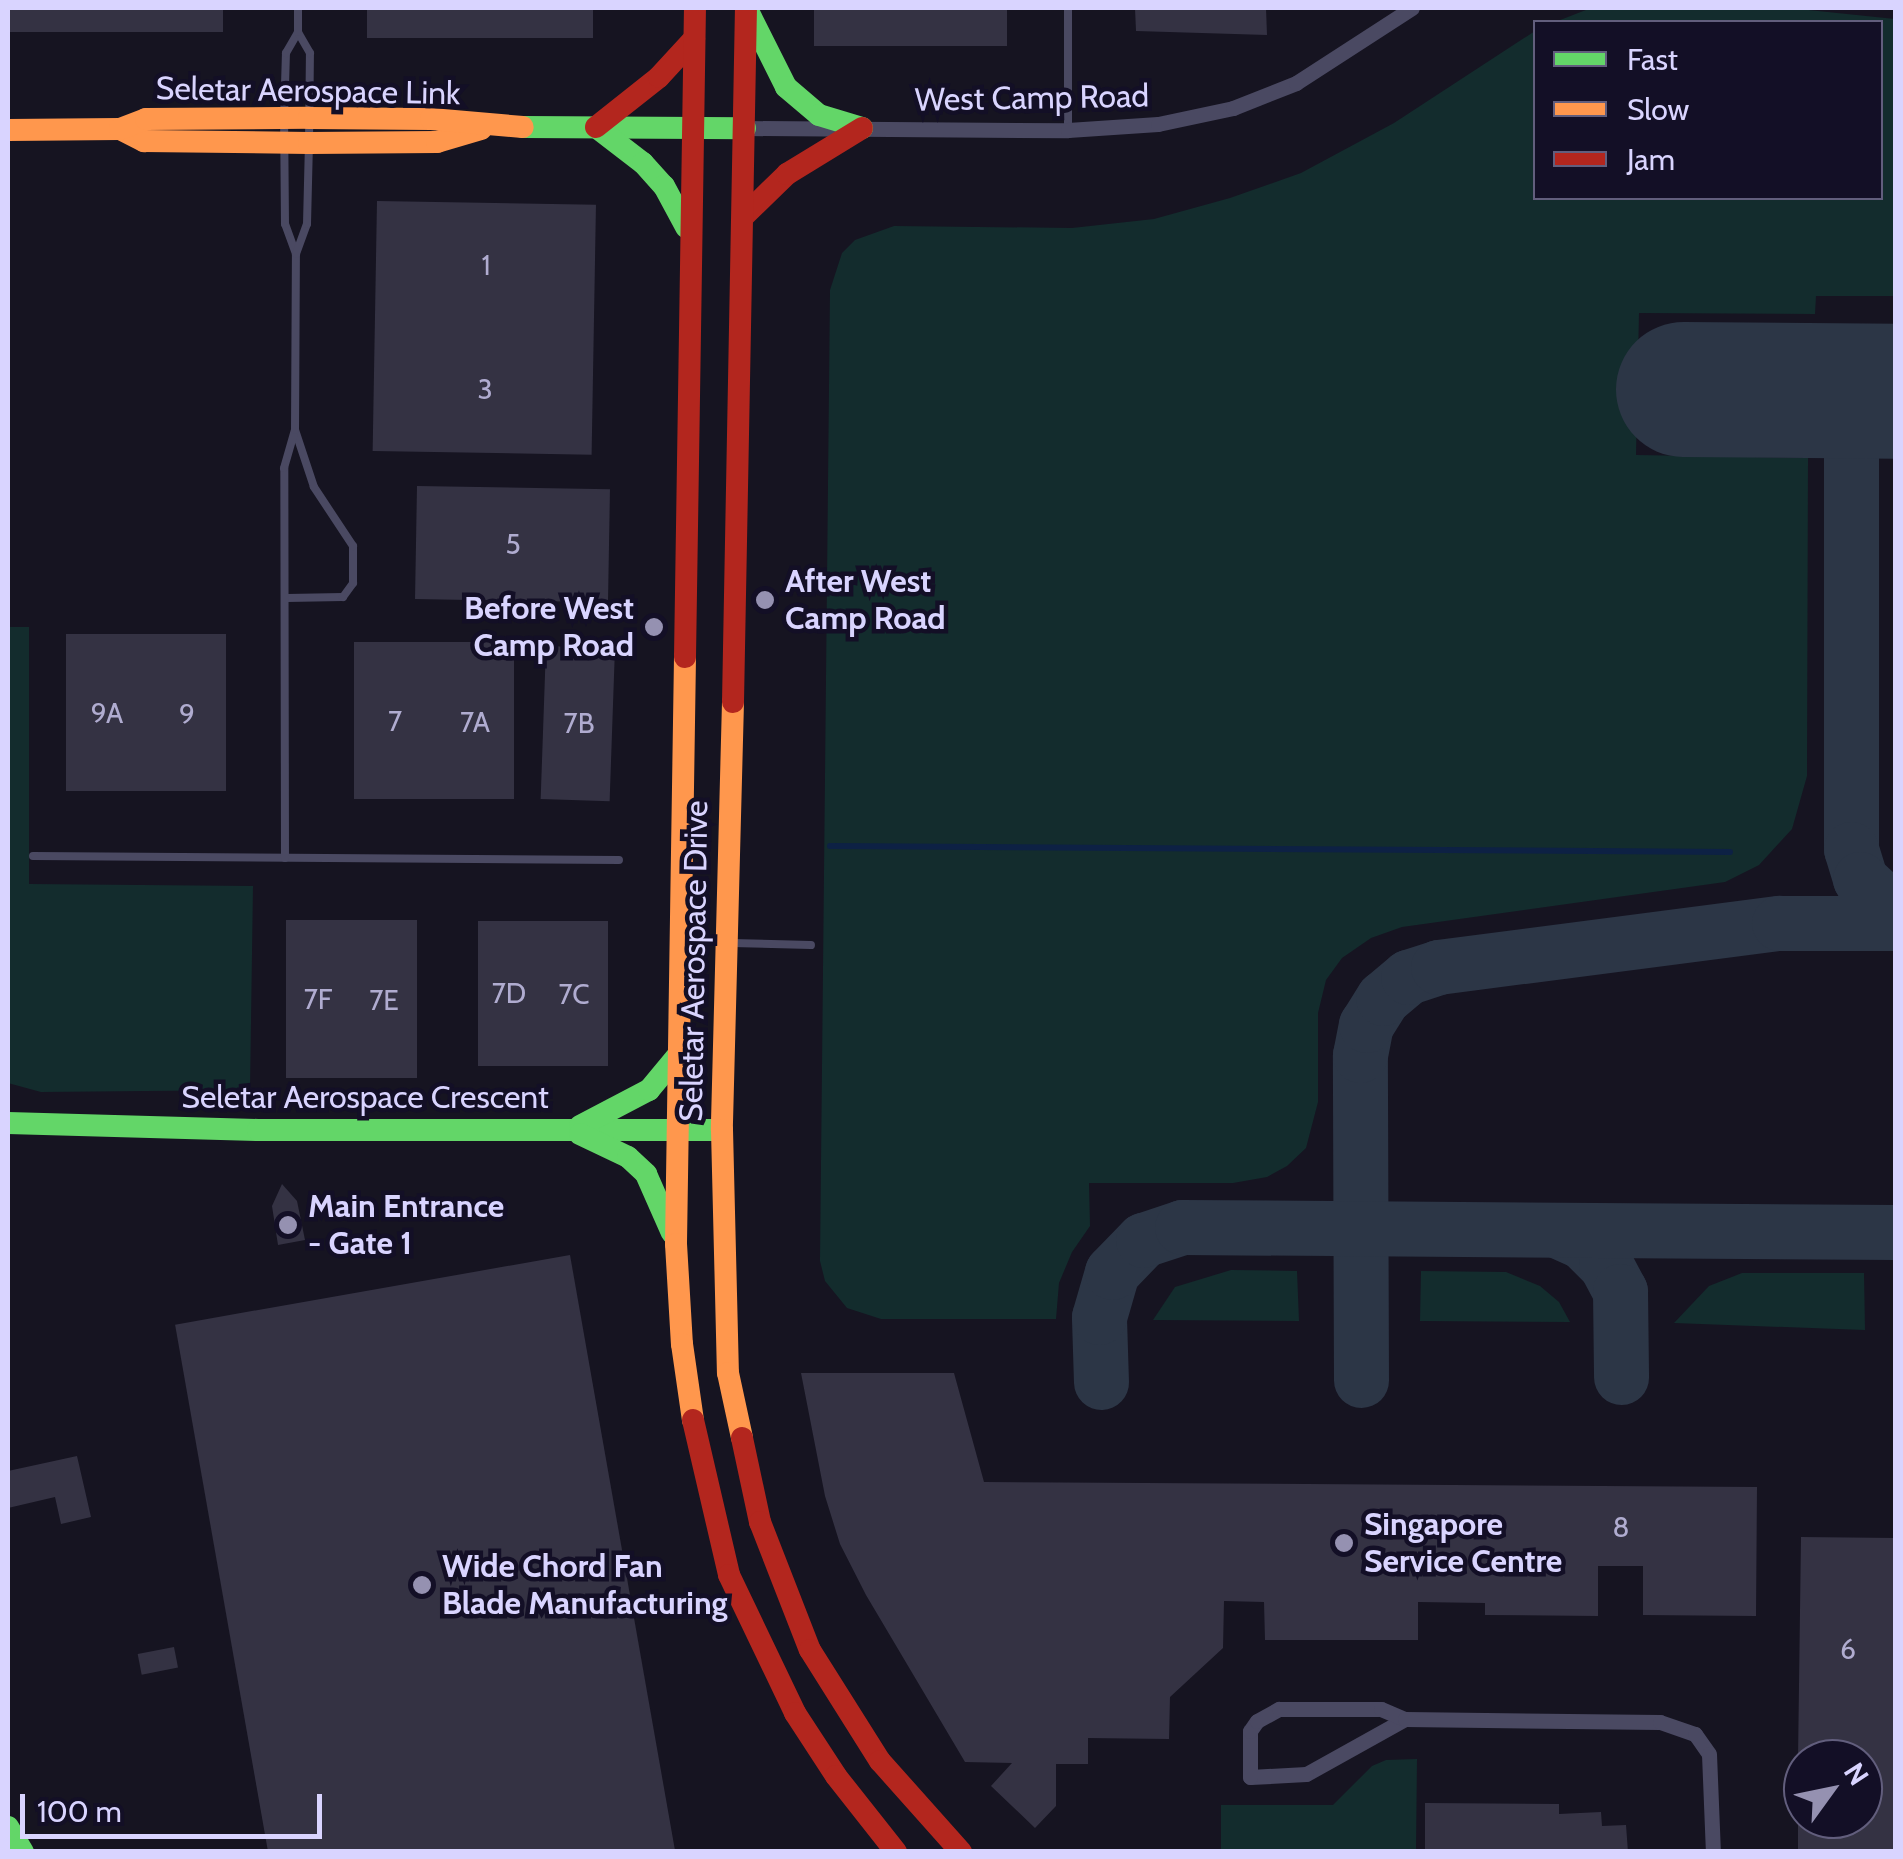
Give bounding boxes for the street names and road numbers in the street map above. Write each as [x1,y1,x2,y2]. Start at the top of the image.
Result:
street label: Seletar Aerospace Link [155,69,461,113]
street label: West Camp Road [915,77,1149,119]
street label: Seletar Aerospace Drive [672,800,716,1122]
street label: Seletar Aerospace Crescent [181,1078,549,1116]

